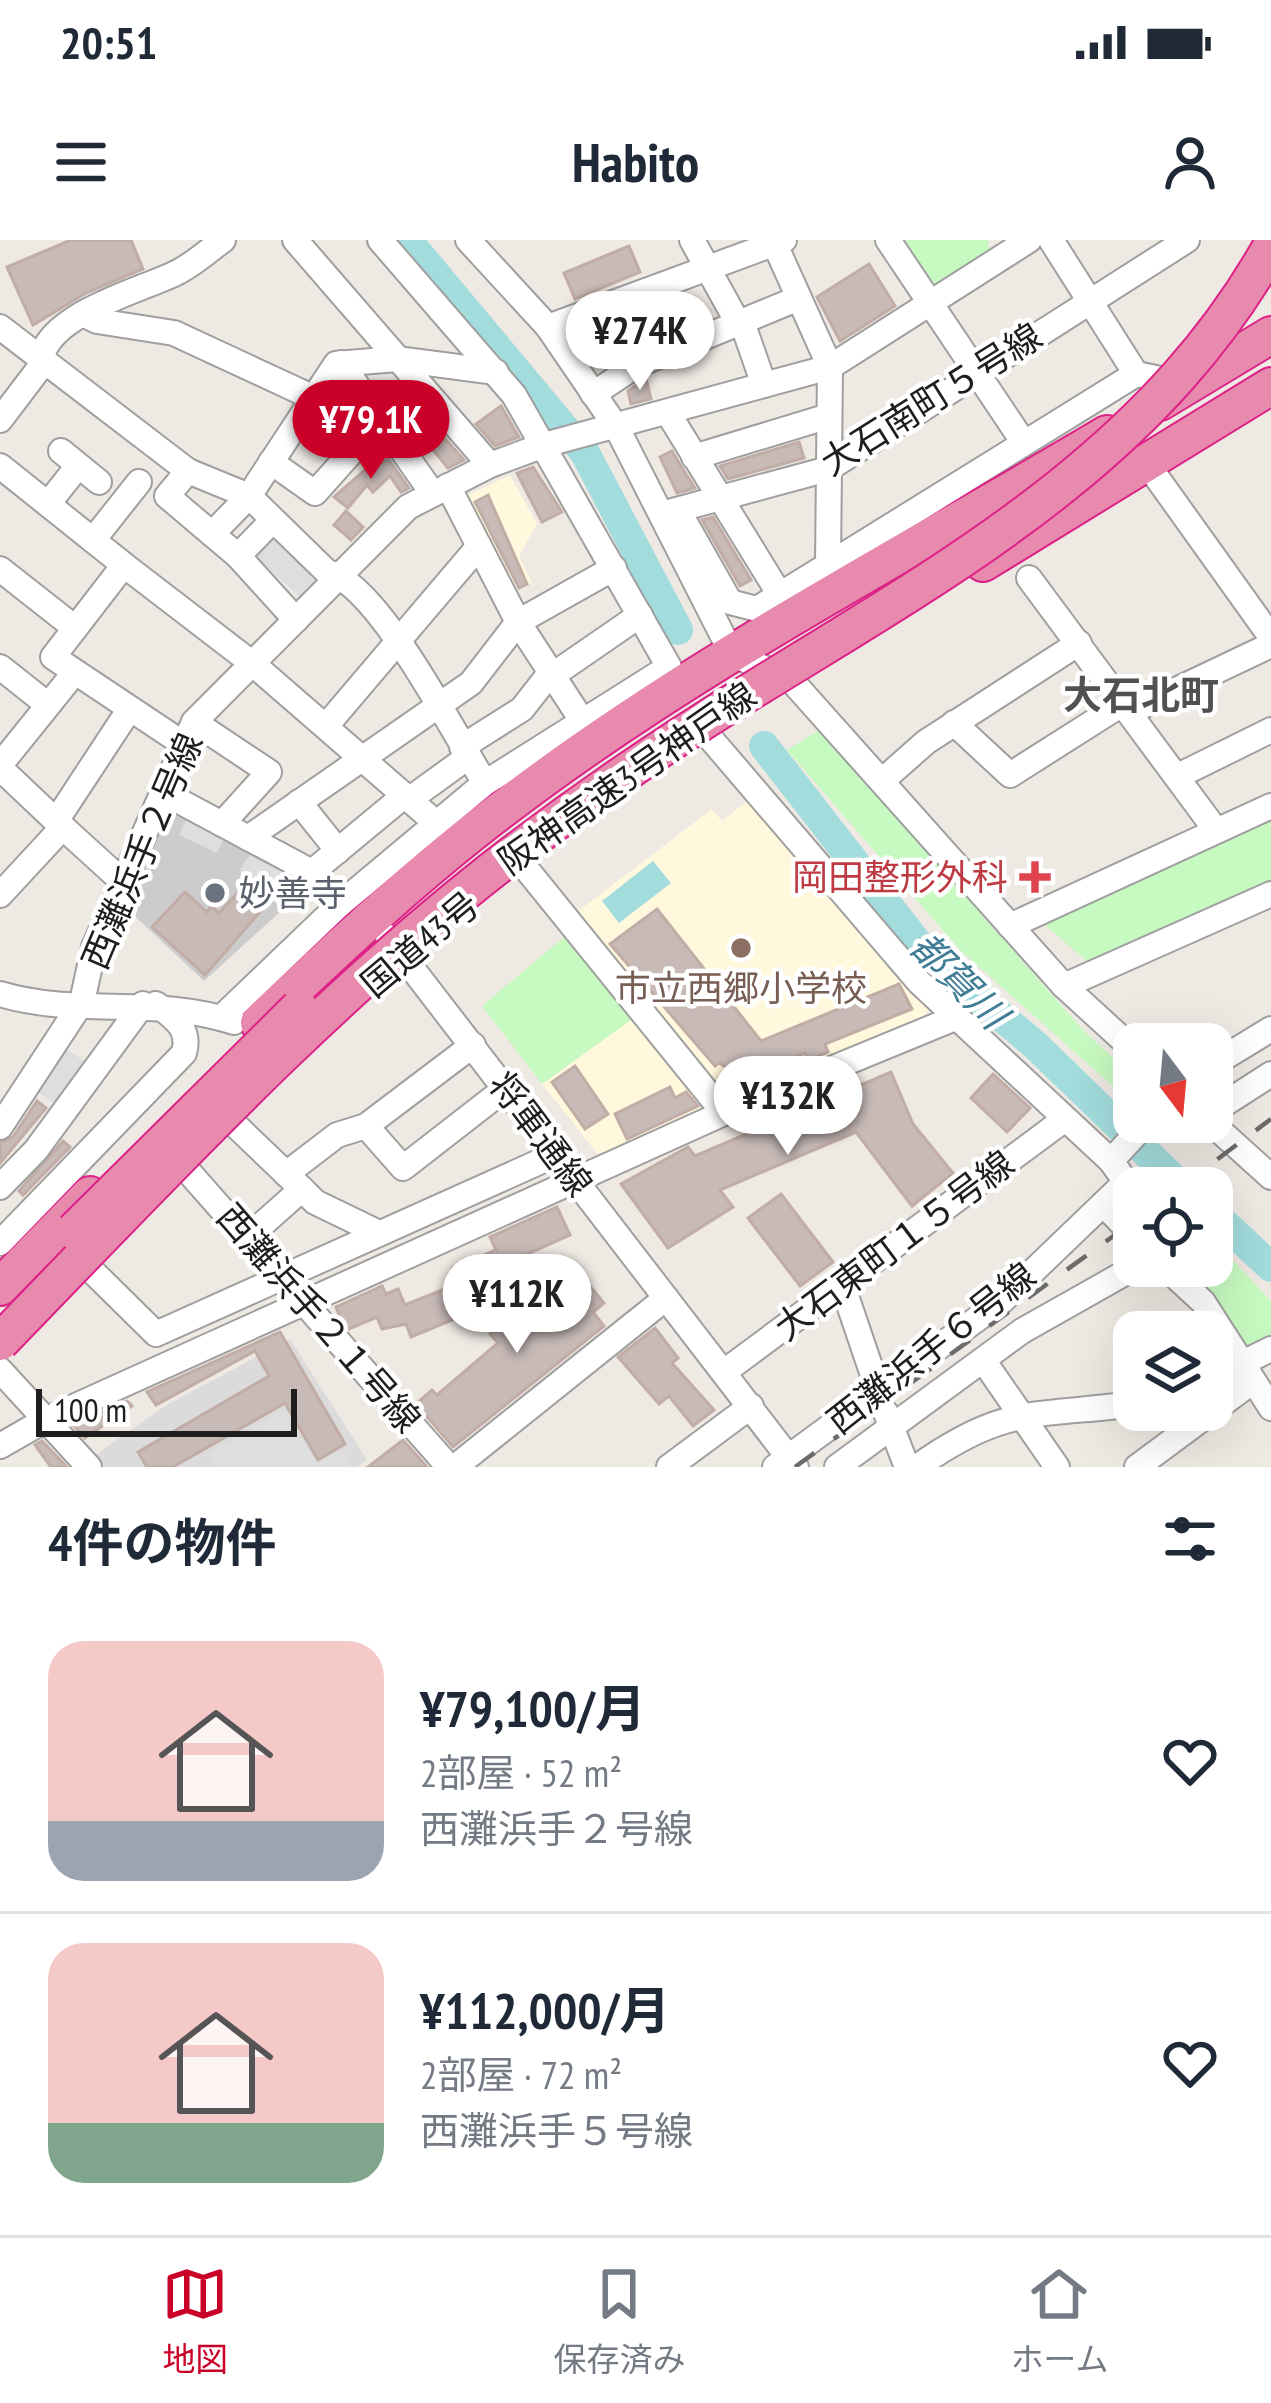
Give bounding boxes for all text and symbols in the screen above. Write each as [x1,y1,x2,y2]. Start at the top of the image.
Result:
text: 20:51 [60,13,157,71]
text: Habito [572,127,699,197]
icon: menu [48,129,114,195]
icon: person [1157,129,1223,195]
pin: ¥274K [556,291,724,393]
text: ¥274K [593,304,687,355]
street label: 大石南町５号線 [811,312,1050,485]
pin: ¥79.1K [273,380,469,482]
text: ¥79.1K [319,393,423,444]
district label: 大石北町 [1063,669,1219,720]
street label: 阪神高速3号神戸線 [489,671,765,884]
street label: 西灘浜手２号線 [71,726,212,976]
place label: 岡田整形外科 [792,853,1008,900]
marker: 岡田整形外科 [1019,861,1051,893]
place label: 妙善寺 [239,869,347,916]
marker: 妙善寺 [202,880,228,906]
street label: 国道43号 [351,880,489,1007]
water label: 都賀川 [900,920,1022,1042]
marker: 市立西郷小学校 [728,935,754,961]
place label: 市立西郷小学校 [615,964,867,1011]
north arrow [1113,1023,1233,1143]
map controls [1113,1023,1233,1431]
pin: ¥132K [704,1056,872,1158]
street label: 将軍通線 [479,1062,604,1205]
text: ¥132K [741,1069,835,1120]
street label: 大石東町１５号線 [765,1139,1023,1350]
button: locate [1113,1167,1233,1287]
street label: 西灘浜手２１号線 [207,1194,432,1442]
street label: 西灘浜手６号線 [817,1252,1044,1444]
pin: ¥112K [433,1254,601,1356]
text: ¥112K [470,1267,564,1318]
button: layers [1113,1311,1233,1431]
scale bar [36,1383,297,1436]
text: 100 m [54,1388,127,1431]
icon: filters [1157,1506,1223,1572]
text: 4件の物件 [48,1509,276,1575]
text: ¥79,100/月 [420,1675,646,1741]
icon: home [144,1689,288,1833]
icon: heart [1157,1728,1223,1794]
text: 2部屋 · 52 m² [420,1747,622,1798]
text: 西灘浜手２号線 [420,1803,693,1854]
text: ¥112,000/月 [420,1977,670,2043]
icon: home [144,1991,288,2135]
icon: heart [1157,2030,1223,2096]
text: 2部屋 · 72 m² [420,2049,622,2100]
text: 西灘浜手５号線 [420,2105,693,2156]
tab: 地図 [162,2261,228,2381]
tab: 保存済み [553,2261,685,2381]
tab: ホーム [1010,2261,1108,2381]

